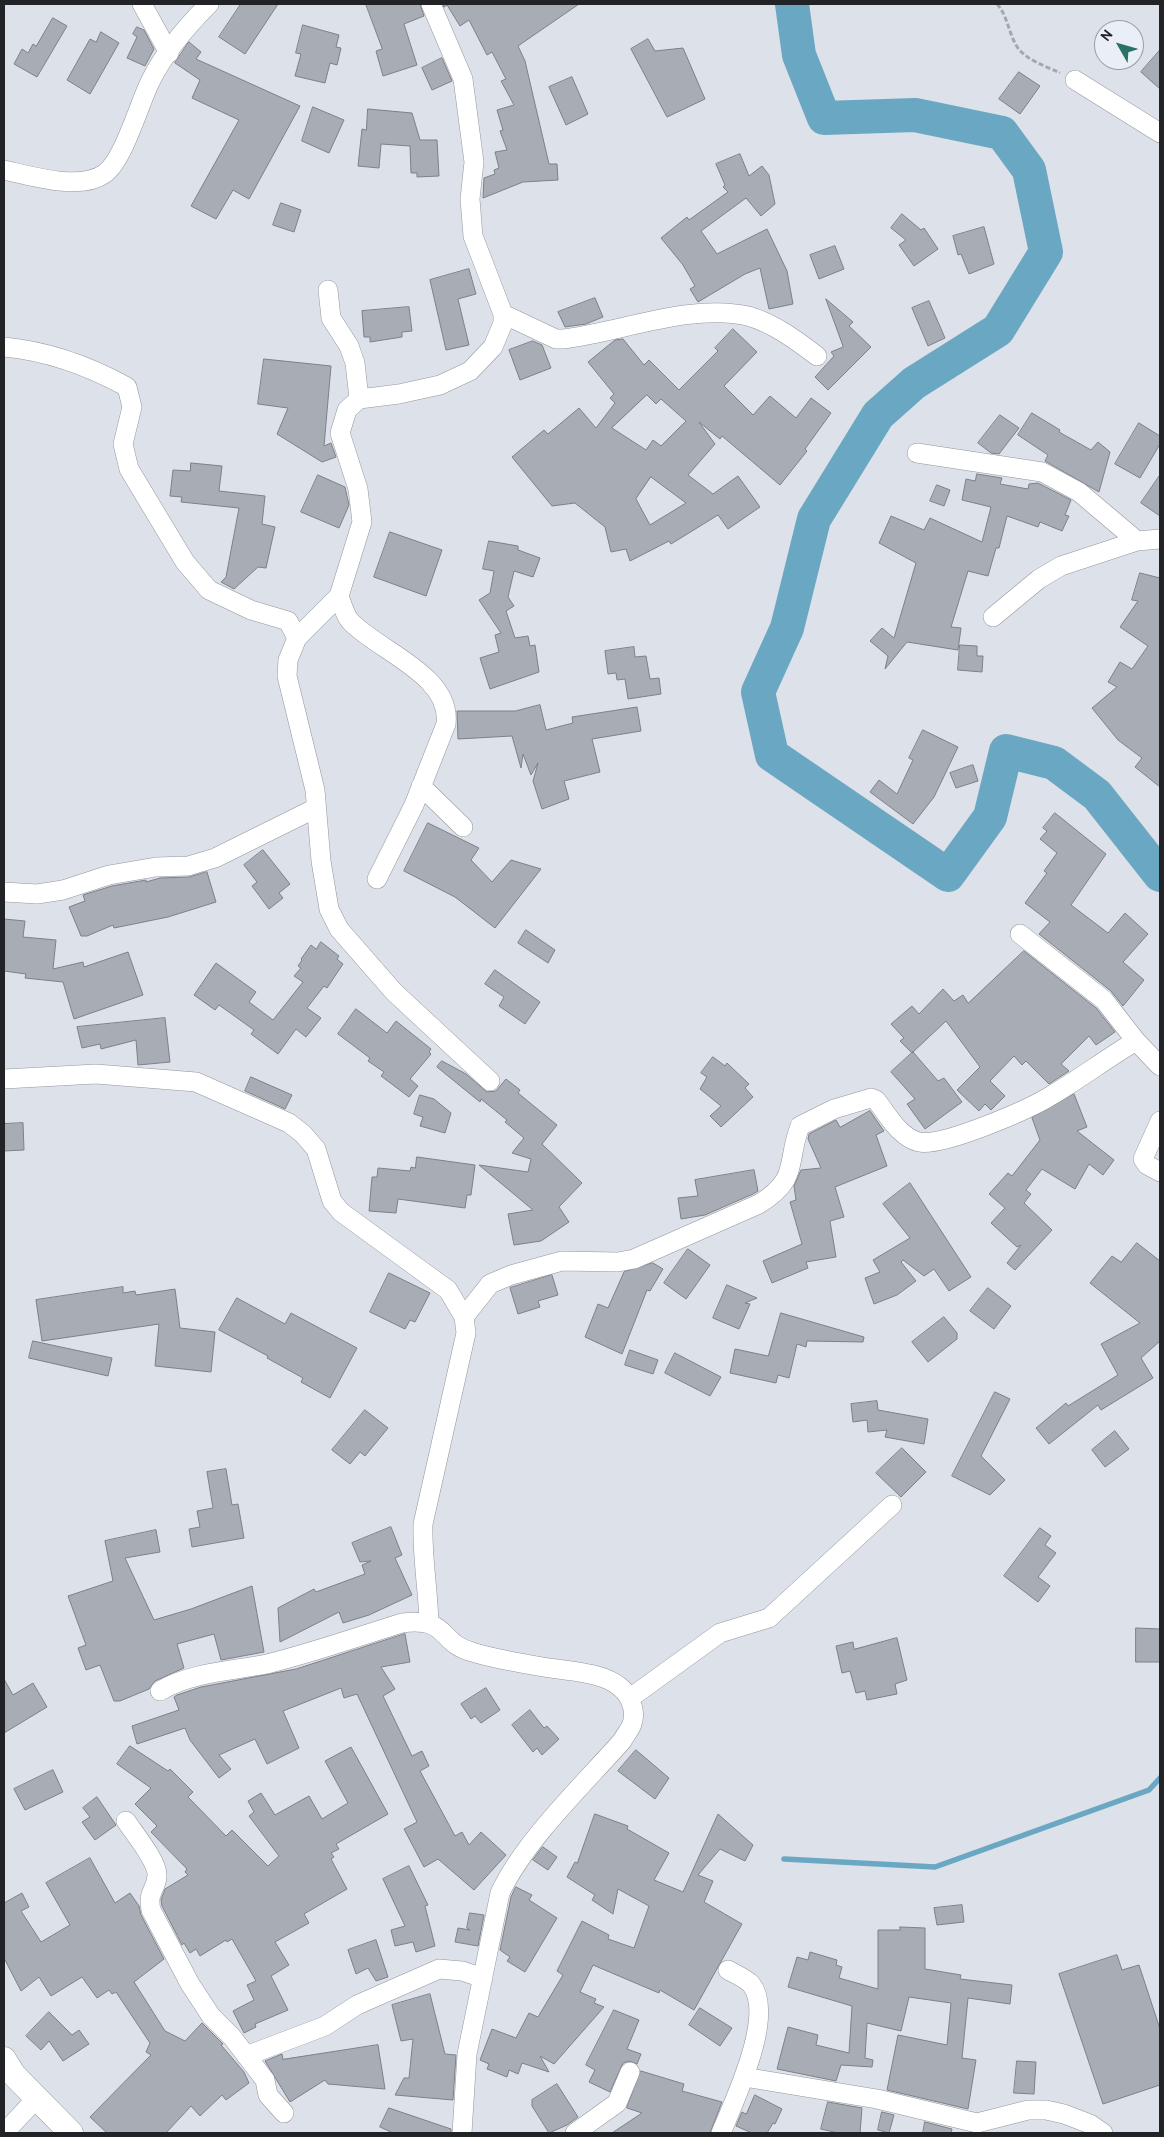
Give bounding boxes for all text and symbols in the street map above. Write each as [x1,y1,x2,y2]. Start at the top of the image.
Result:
north arrow [1094,20,1144,70]
text: N [1098,27,1117,45]

